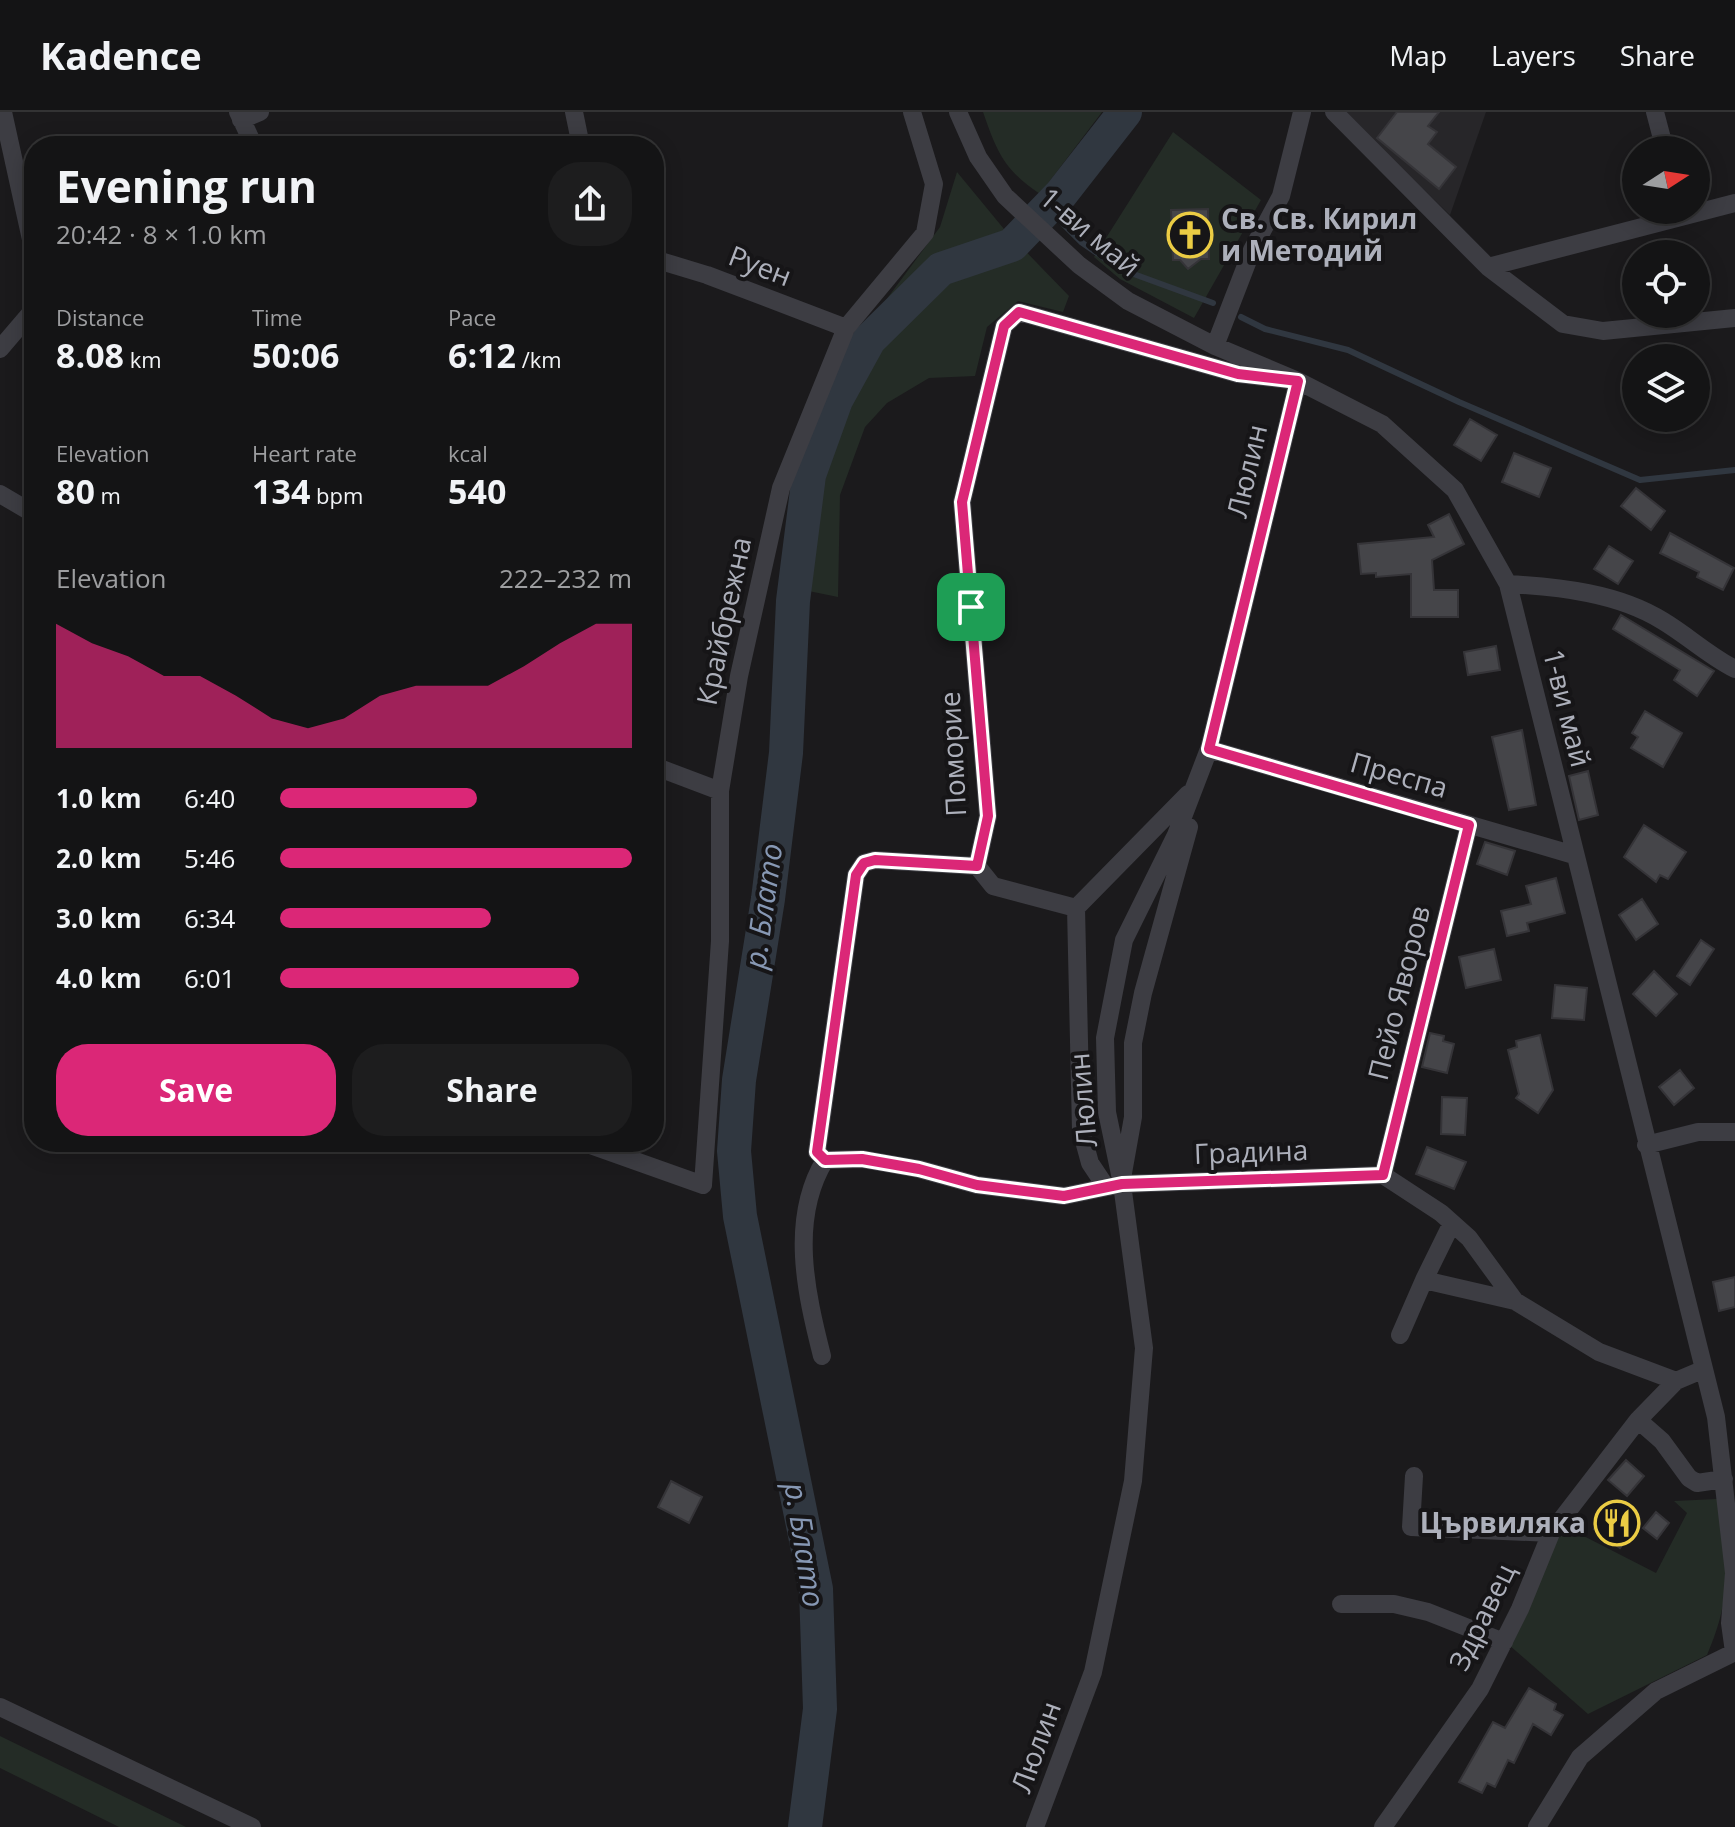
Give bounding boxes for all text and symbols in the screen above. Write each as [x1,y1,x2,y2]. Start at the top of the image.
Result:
text: Kadence [40,29,202,81]
text: Map [1389,36,1447,74]
text: Layers [1491,36,1576,74]
text: Share [1620,36,1695,74]
north arrow [1622,136,1710,224]
map controls [1622,136,1710,432]
text: Evening run [56,156,317,216]
button: share [548,162,632,246]
street label: 1-ви май [1032,178,1149,284]
place label: Св. Св. Кирил и Методий [1221,199,1417,269]
church icon: Св. Св. Кирил и Методий [1166,211,1214,259]
text: 20:42 · 8 × 1.0 km [56,216,267,252]
street label: Руен [724,236,797,294]
button: locate [1622,240,1710,328]
text: Distance [56,302,144,332]
text: Time [252,302,302,332]
text: Pace [448,302,496,332]
text: 8.08 [56,332,124,378]
text: 50:06 [252,332,339,378]
text: 6:12 [448,332,516,378]
text: km [124,344,162,374]
text: /km [516,344,562,374]
button: layers [1622,344,1710,432]
street label: Люлин [1217,420,1275,521]
text: Elevation [56,438,149,468]
text: Heart rate [252,438,357,468]
text: kcal [448,438,488,468]
text: 80 [56,468,95,514]
text: 134 [252,468,310,514]
text: 540 [448,468,506,514]
text: m [95,480,121,510]
text: bpm [310,480,363,510]
street label: Крайбрежна [687,533,759,708]
text: Elevation [56,560,166,596]
text: 222–232 m [499,560,632,596]
pin [937,573,1005,641]
icon: arrive [949,585,993,629]
street label: 1-ви май [1535,645,1601,771]
street label: Поморие [930,691,974,818]
street label: Преспа [1346,742,1452,806]
text: 1.0 km [56,780,142,816]
text: 6:40 [184,780,235,816]
text: 2.0 km [56,840,142,876]
text: 5:46 [184,840,235,876]
water label: р. Блато [733,841,792,972]
text: 3.0 km [56,900,142,936]
text: 6:34 [184,900,235,936]
street label: Пейо Яворов [1358,901,1438,1084]
text: 4.0 km [56,960,142,996]
text: 6:01 [184,960,235,996]
button: Save [56,1044,336,1136]
button: Share [352,1044,632,1136]
street label: Люлин [1059,1051,1105,1149]
street label: Градина [1193,1130,1309,1172]
water label: р. Блато [775,1478,836,1610]
restaurant icon: Цървиляка [1593,1499,1641,1547]
place label: Цървиляка [1420,1503,1586,1541]
street label: Здравец [1439,1557,1523,1676]
street label: Люлин [1001,1696,1069,1798]

